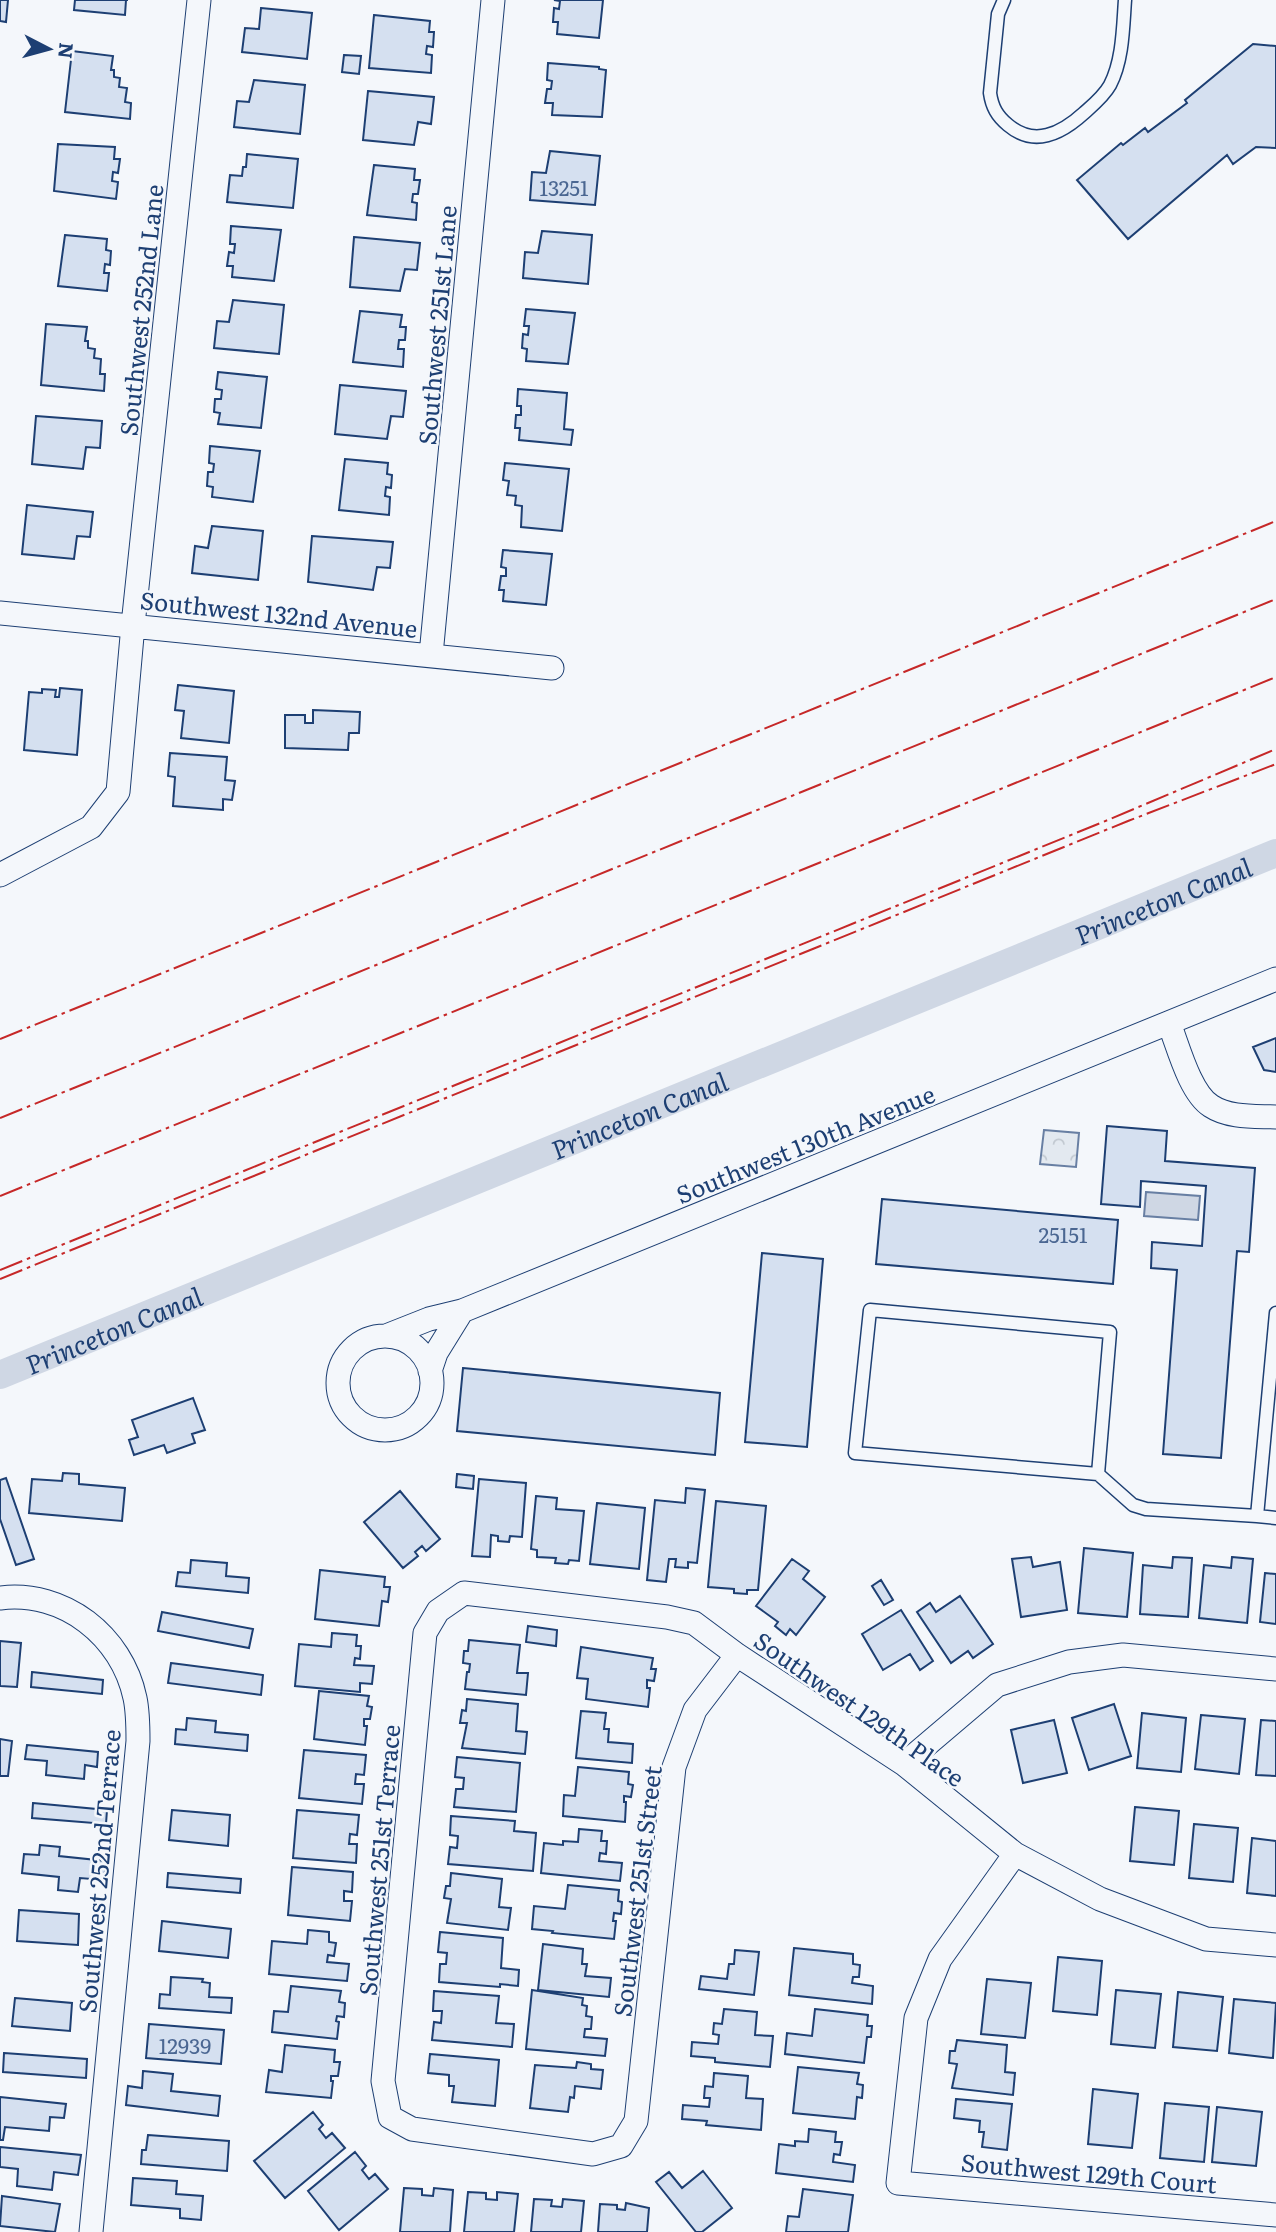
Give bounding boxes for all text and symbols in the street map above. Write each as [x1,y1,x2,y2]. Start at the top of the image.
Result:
north arrow [14,14,84,84]
text: N [52,41,82,60]
house number: 13251 [539,171,589,202]
street label: Southwest 252nd Lane [109,183,171,437]
street label: Southwest 251st Lane [408,204,464,446]
street label: Southwest 132nd Avenue [139,581,419,645]
water label: Princeton Canal [1068,846,1257,953]
water label: Princeton Canal [544,1060,734,1167]
street label: Southwest 130th Avenue [670,1075,940,1211]
house number: 25151 [1038,1218,1088,1249]
water label: Princeton Canal [19,1275,208,1382]
street label: Southwest 129th Place [748,1622,972,1794]
street label: Southwest 251st Terrace [349,1723,407,1997]
street label: Southwest 252nd Terrace [68,1728,128,2014]
street label: Southwest 251st Street [603,1763,669,2019]
house number: 12939 [159,2029,211,2060]
street label: Southwest 129th Court [960,2143,1219,2201]

